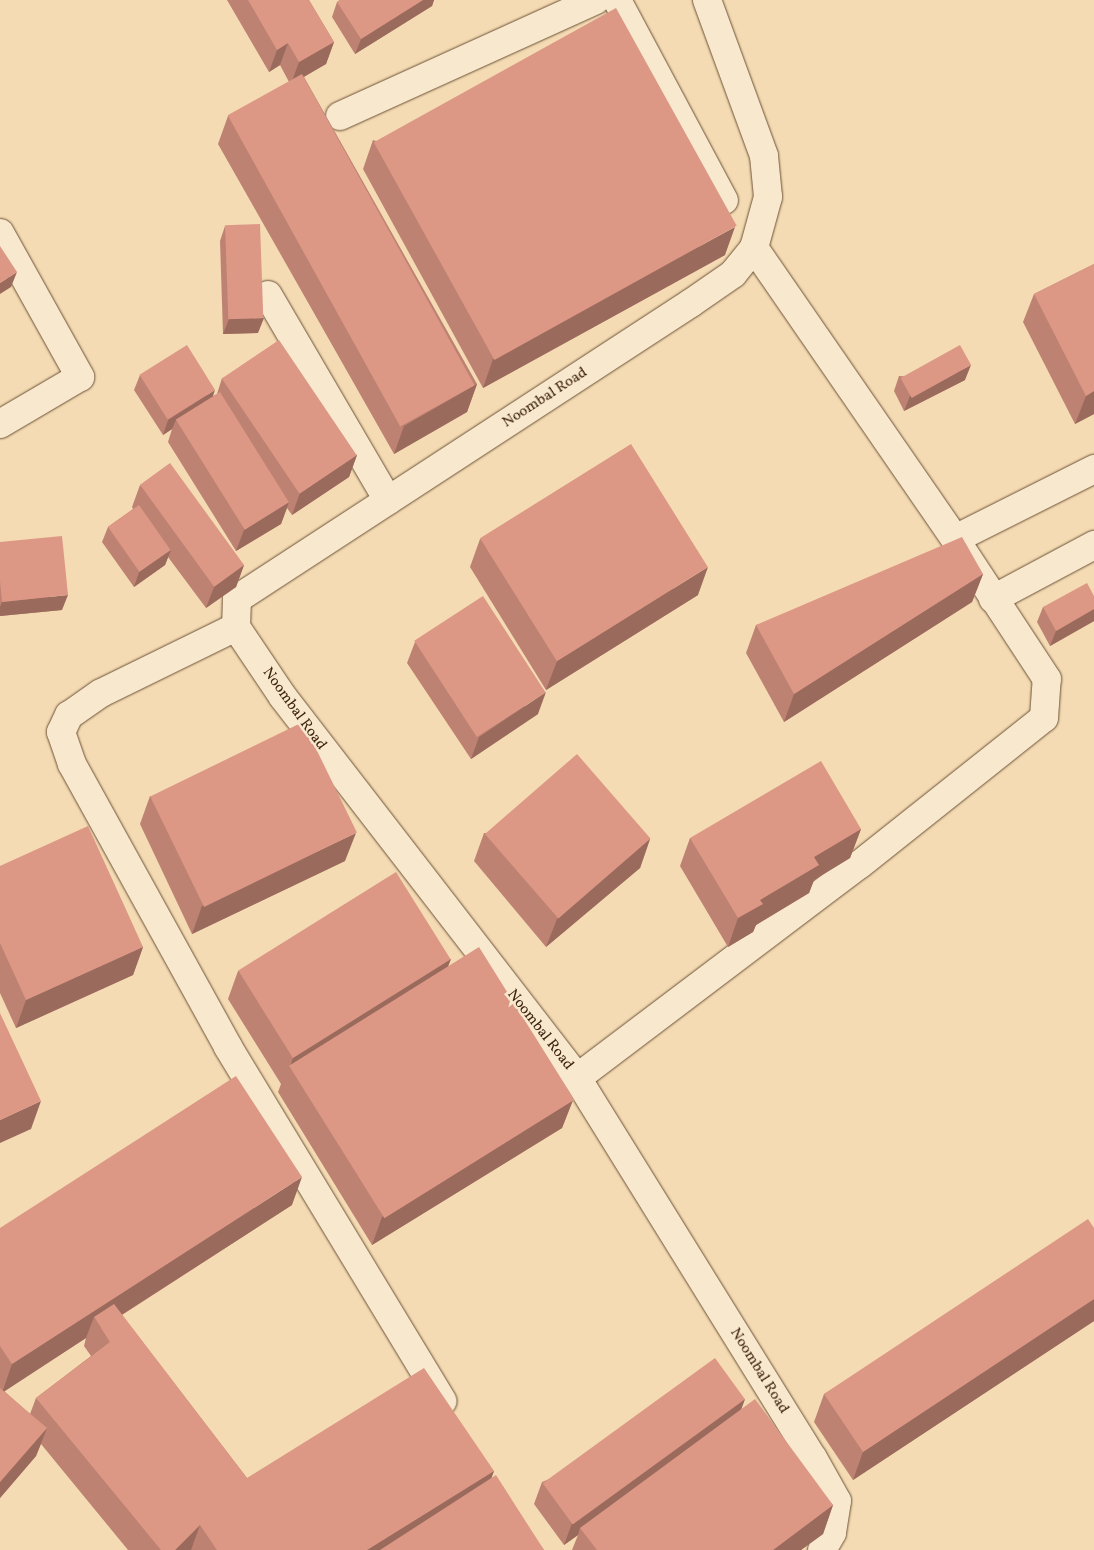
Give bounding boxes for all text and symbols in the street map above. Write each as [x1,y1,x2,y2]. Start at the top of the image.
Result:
street label: Noombal Road [499,364,591,432]
street label: Noombal Road [258,664,330,754]
street label: Noombal Road [503,986,577,1074]
street label: Noombal Road [726,1325,792,1417]

